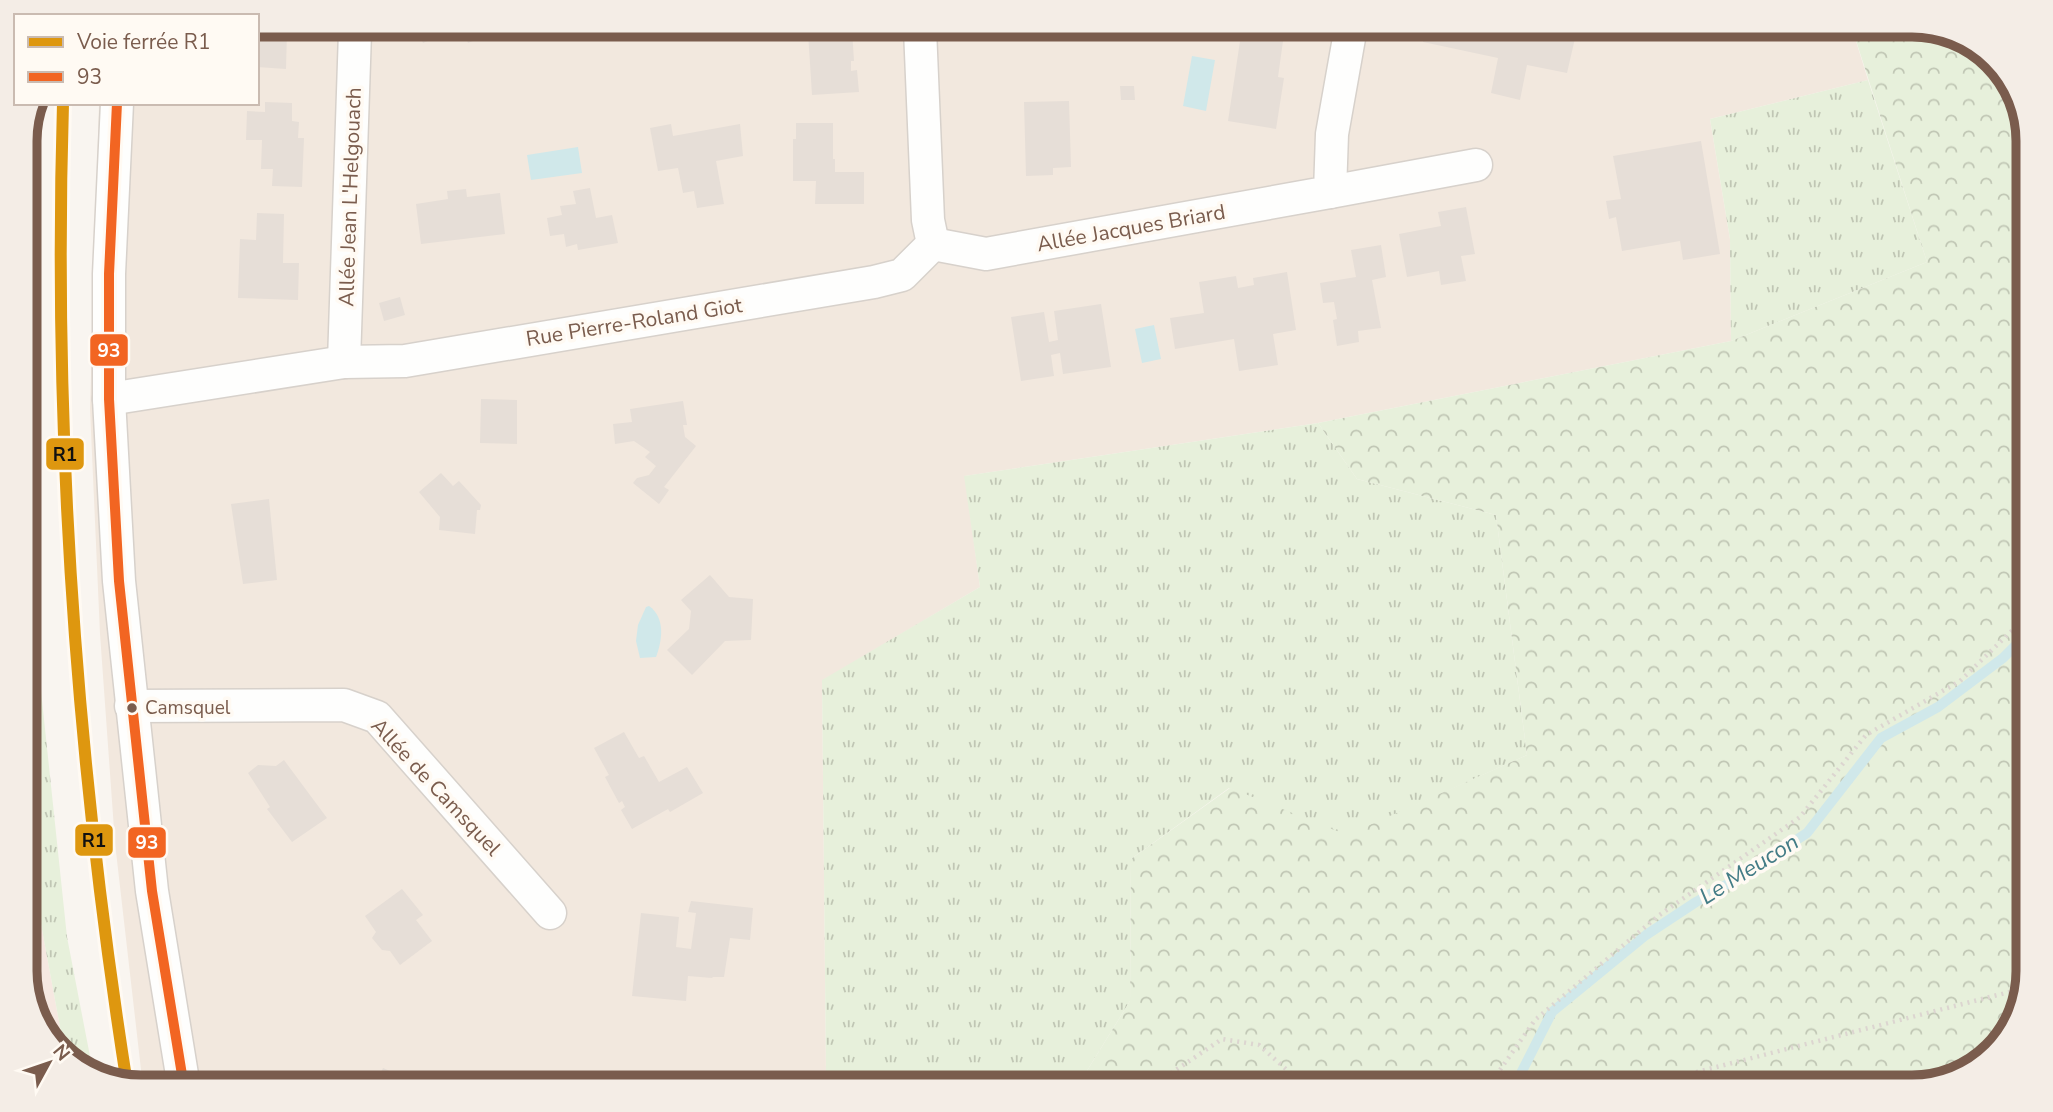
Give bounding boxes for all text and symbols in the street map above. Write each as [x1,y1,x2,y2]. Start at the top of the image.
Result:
legend [14,14,259,105]
text: Voie ferrée R1 [76,28,211,56]
text: 93 [77,63,102,91]
street label: Allée Jean L'Helgouach [332,87,368,307]
street label: Allée Jacques Briard [1035,198,1227,258]
street label: Rue Pierre-Roland Giot [524,291,745,353]
line badge: 93 [89,333,129,367]
text: 93 [98,338,120,364]
line badge: R1 [45,437,85,471]
text: R1 [53,442,77,468]
place label: Camsquel [145,695,231,721]
marker: Camsquel [125,701,139,715]
street label: Allée de Camsquel [365,712,508,862]
line badge: R1 [74,823,114,857]
line badge: 93 [127,826,167,859]
water label: Le Meucon [1693,826,1805,912]
text: R1 [82,828,106,854]
text: 93 [136,830,158,856]
north arrow [14,1028,84,1098]
text: N [47,1039,76,1067]

